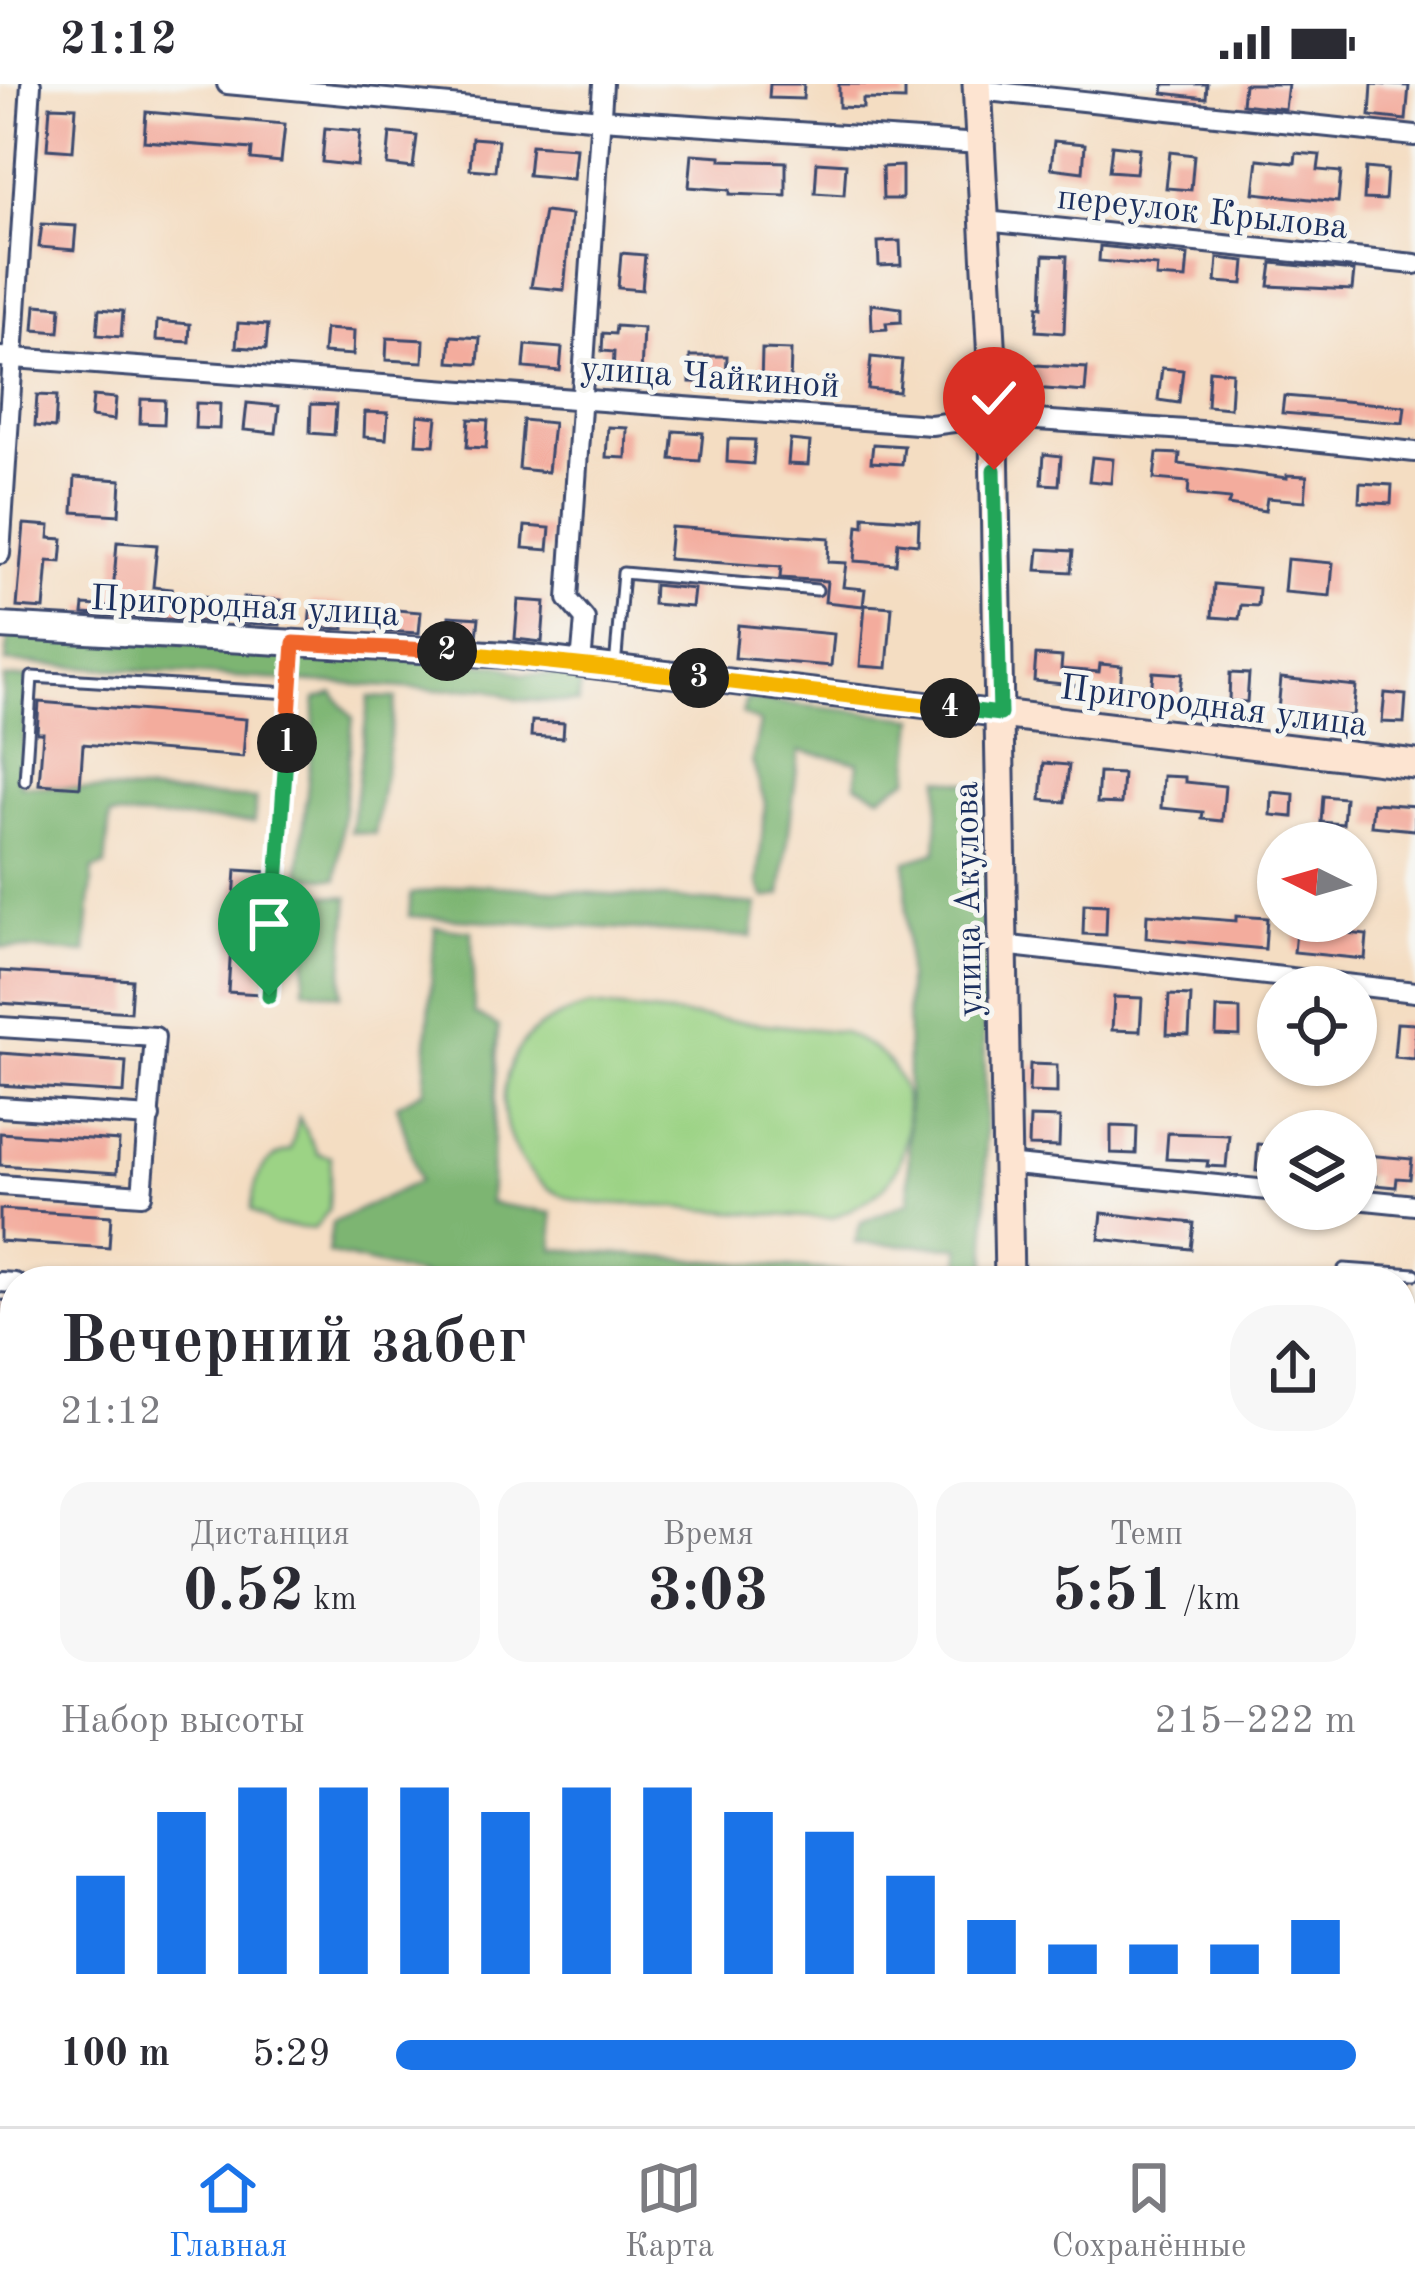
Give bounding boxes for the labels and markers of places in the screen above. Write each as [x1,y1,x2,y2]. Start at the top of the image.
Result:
pin [943,347,1045,470]
pin: 2 [417,621,477,681]
pin: 3 [669,648,729,708]
pin: 4 [920,678,980,738]
pin: 1 [257,713,317,773]
pin [218,873,320,996]

